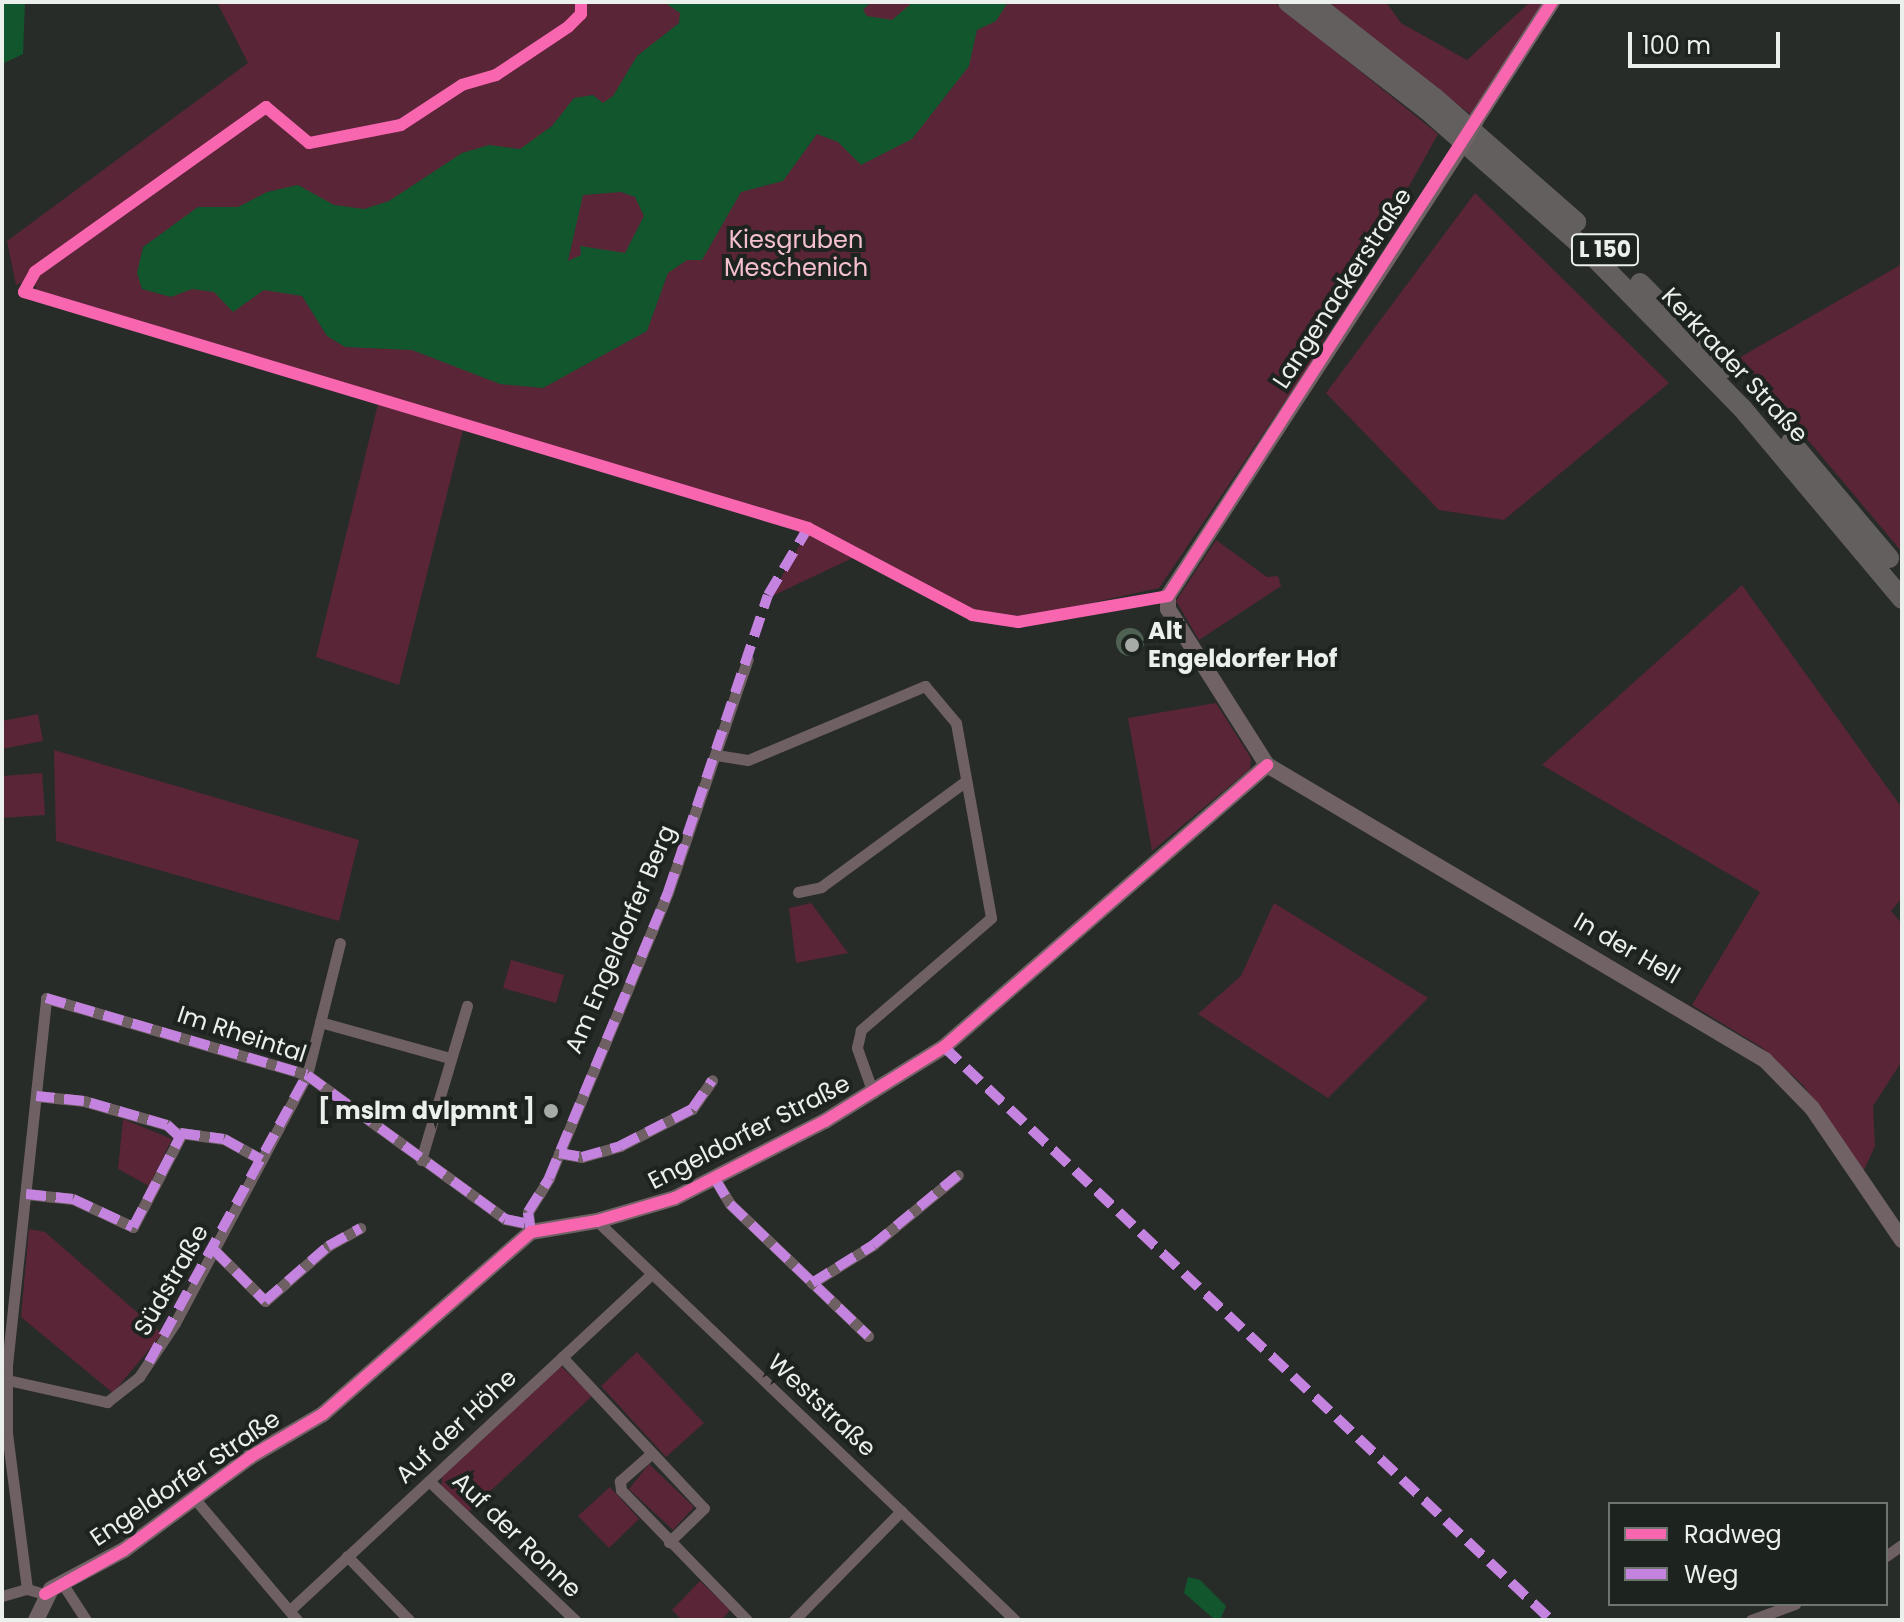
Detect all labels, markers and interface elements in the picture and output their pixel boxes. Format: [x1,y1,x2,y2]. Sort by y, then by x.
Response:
scale bar [1632,16,1784,66]
text: 100 m [1642,29,1711,62]
street label: Langenackerstraße [1266,182,1418,394]
park label: Kiesgruben Meschenich [724,226,868,282]
road number: L 150 [1569,232,1641,268]
street label: Kerkrader Straße [1656,282,1814,448]
place label: Alt Engeldorfer Hof [1148,617,1337,673]
marker: Alt Engeldorfer Hof [1123,636,1141,654]
street label: Am Engeldorfer Berg [559,820,681,1058]
street label: In der Hell [1569,906,1685,990]
street label: Im Rheintal [174,1000,310,1068]
street label: Engeldorfer Straße [643,1069,855,1195]
place label: [ mslm dvlpmnt ] [318,1097,535,1125]
marker: [ mslm dvlpmnt ] [542,1102,560,1120]
street label: Südstraße [128,1219,214,1341]
street label: Weststraße [762,1348,882,1462]
street label: Auf der Höhe [390,1363,522,1489]
street label: Engeldorfer Straße [85,1404,285,1552]
street label: Auf der Ronne [447,1466,587,1604]
legend [1608,1502,1888,1606]
text: Radweg [1684,1518,1782,1551]
text: Weg [1684,1558,1739,1591]

